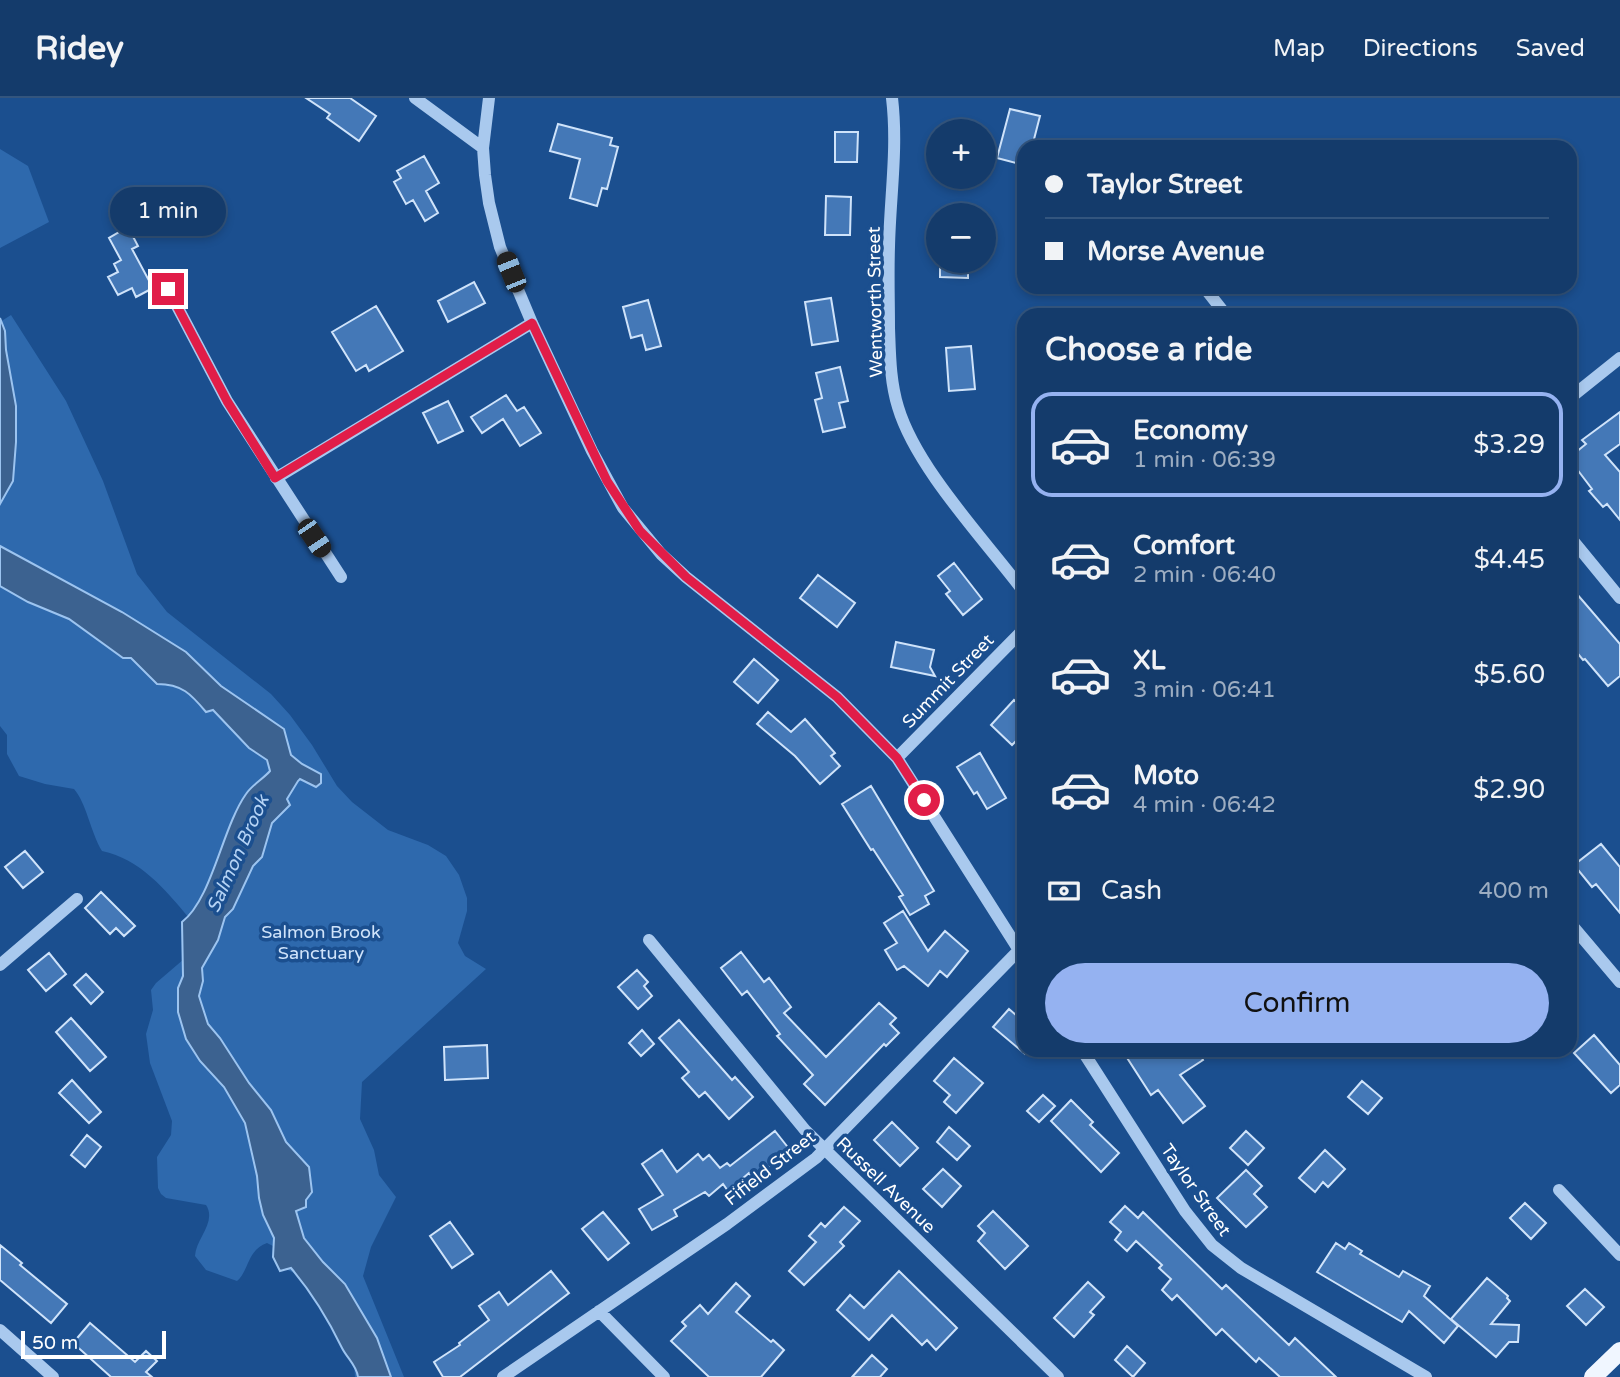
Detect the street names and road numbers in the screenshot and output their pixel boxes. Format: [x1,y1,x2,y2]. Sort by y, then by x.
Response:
street label: Wentworth Street [863,226,887,378]
street label: Summit Street [898,629,999,733]
street label: Fifield Street [720,1126,820,1210]
street label: Russell Avenue [832,1132,940,1238]
street label: Taylor Street [1156,1140,1236,1240]

